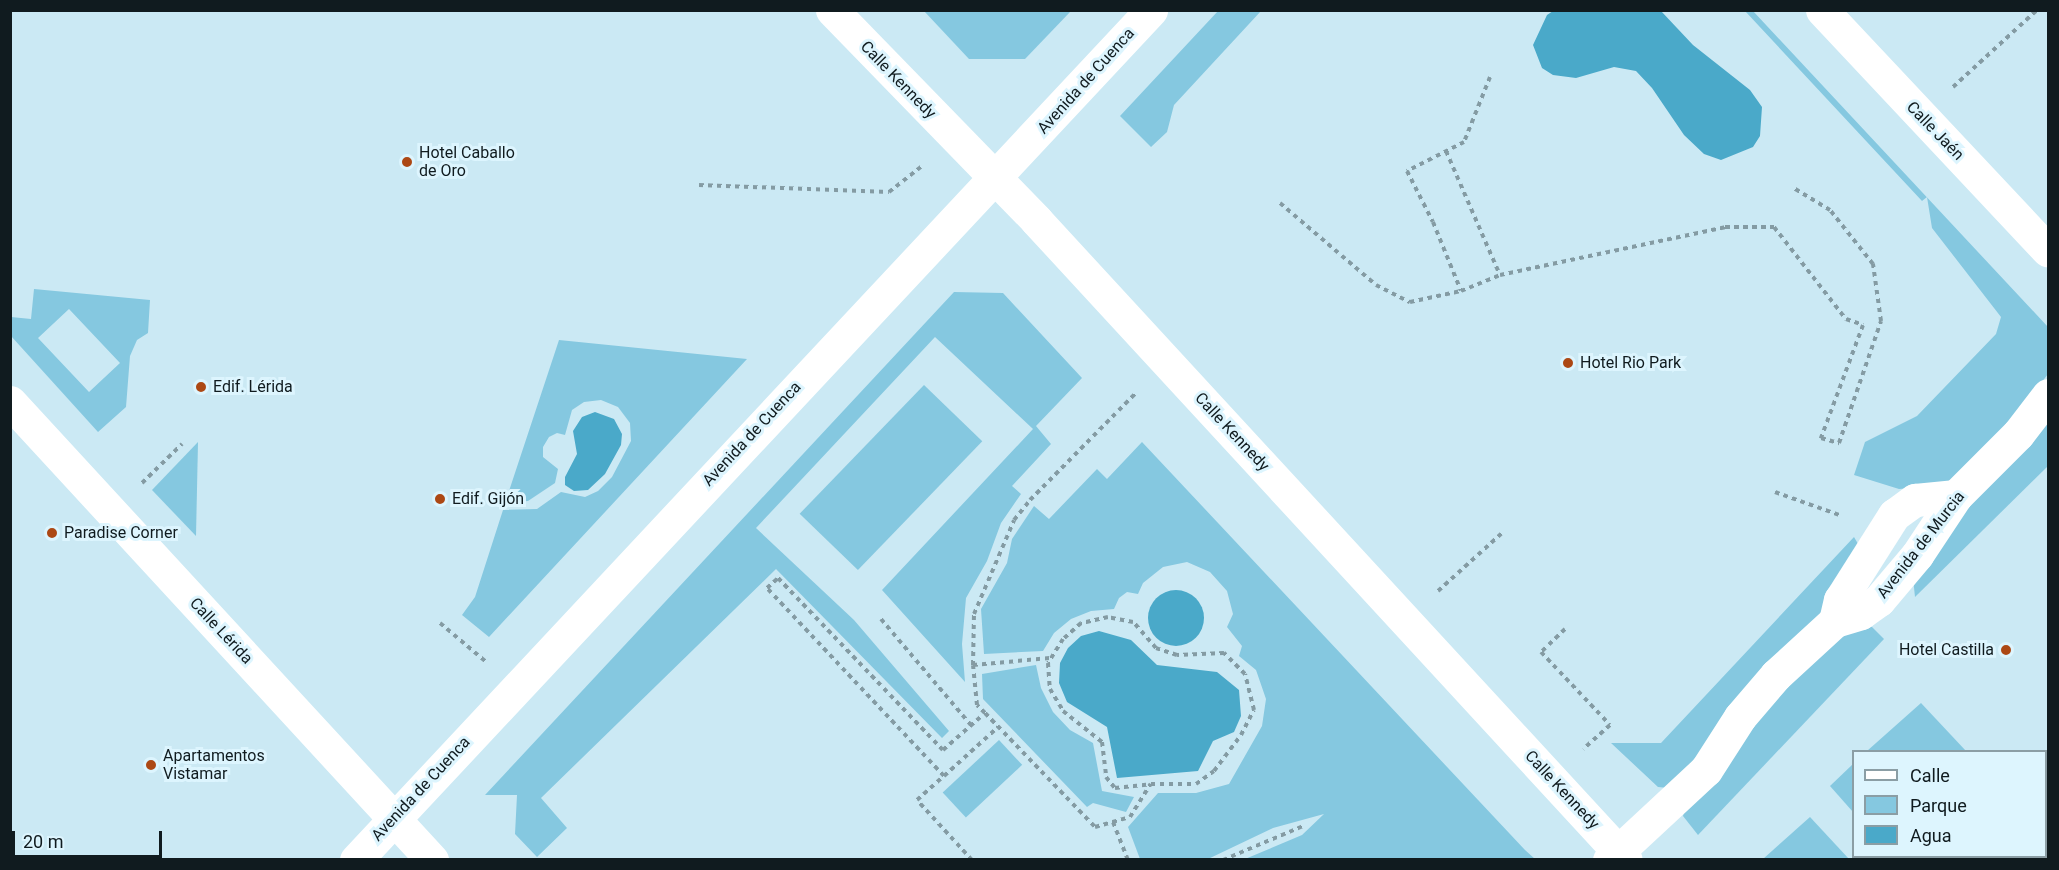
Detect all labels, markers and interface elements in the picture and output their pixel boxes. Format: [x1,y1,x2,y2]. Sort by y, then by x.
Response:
street label: Avenida de Cuenca [1033,24,1139,138]
street label: Calle Kennedy [856,37,940,123]
street label: Calle Jaén [1902,98,1968,164]
place label: Hotel Caballo de Oro [419,143,515,181]
marker: Hotel Caballo de Oro [400,155,414,169]
place label: Hotel Rio Park [1580,353,1681,373]
marker: Hotel Rio Park [1561,356,1575,370]
place label: Edif. Lérida [213,377,293,397]
street label: Avenida de Cuenca [699,378,805,490]
marker: Edif. Lérida [194,380,208,394]
street label: Calle Kennedy [1191,389,1273,475]
street label: Avenida de Murcia [1873,487,1969,603]
place label: Edif. Gijón [452,489,524,509]
marker: Edif. Gijón [433,492,447,506]
place label: Paradise Corner [64,523,178,543]
marker: Paradise Corner [45,526,59,540]
street label: Calle Lérida [186,594,256,668]
place label: Hotel Castilla [1899,640,1994,660]
marker: Hotel Castilla [1999,643,2013,657]
street label: Avenida de Cuenca [368,733,474,845]
place label: Apartamentos Vistamar [163,746,265,784]
street label: Calle Kennedy [1521,747,1603,833]
legend [1852,750,2047,858]
marker: Apartamentos Vistamar [144,758,158,772]
text: Calle [1910,765,1950,786]
text: Parque [1910,795,1967,816]
scale bar [15,819,165,857]
text: Agua [1910,825,1952,846]
text: 20 m [23,831,63,852]

